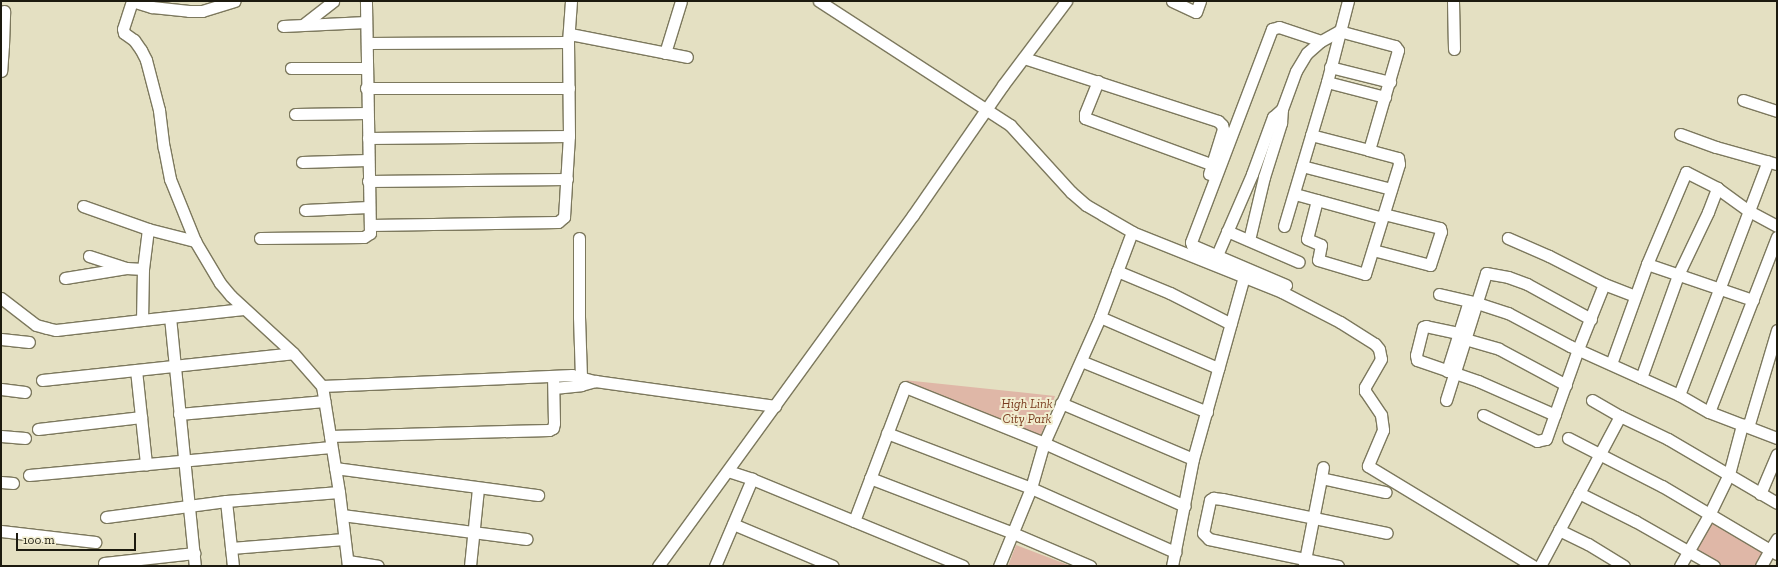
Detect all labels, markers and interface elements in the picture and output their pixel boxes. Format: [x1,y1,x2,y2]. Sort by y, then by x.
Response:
park label: High Link City Park [1001,397,1053,428]
scale bar [18,525,138,551]
text: 100 m [23,533,55,547]

